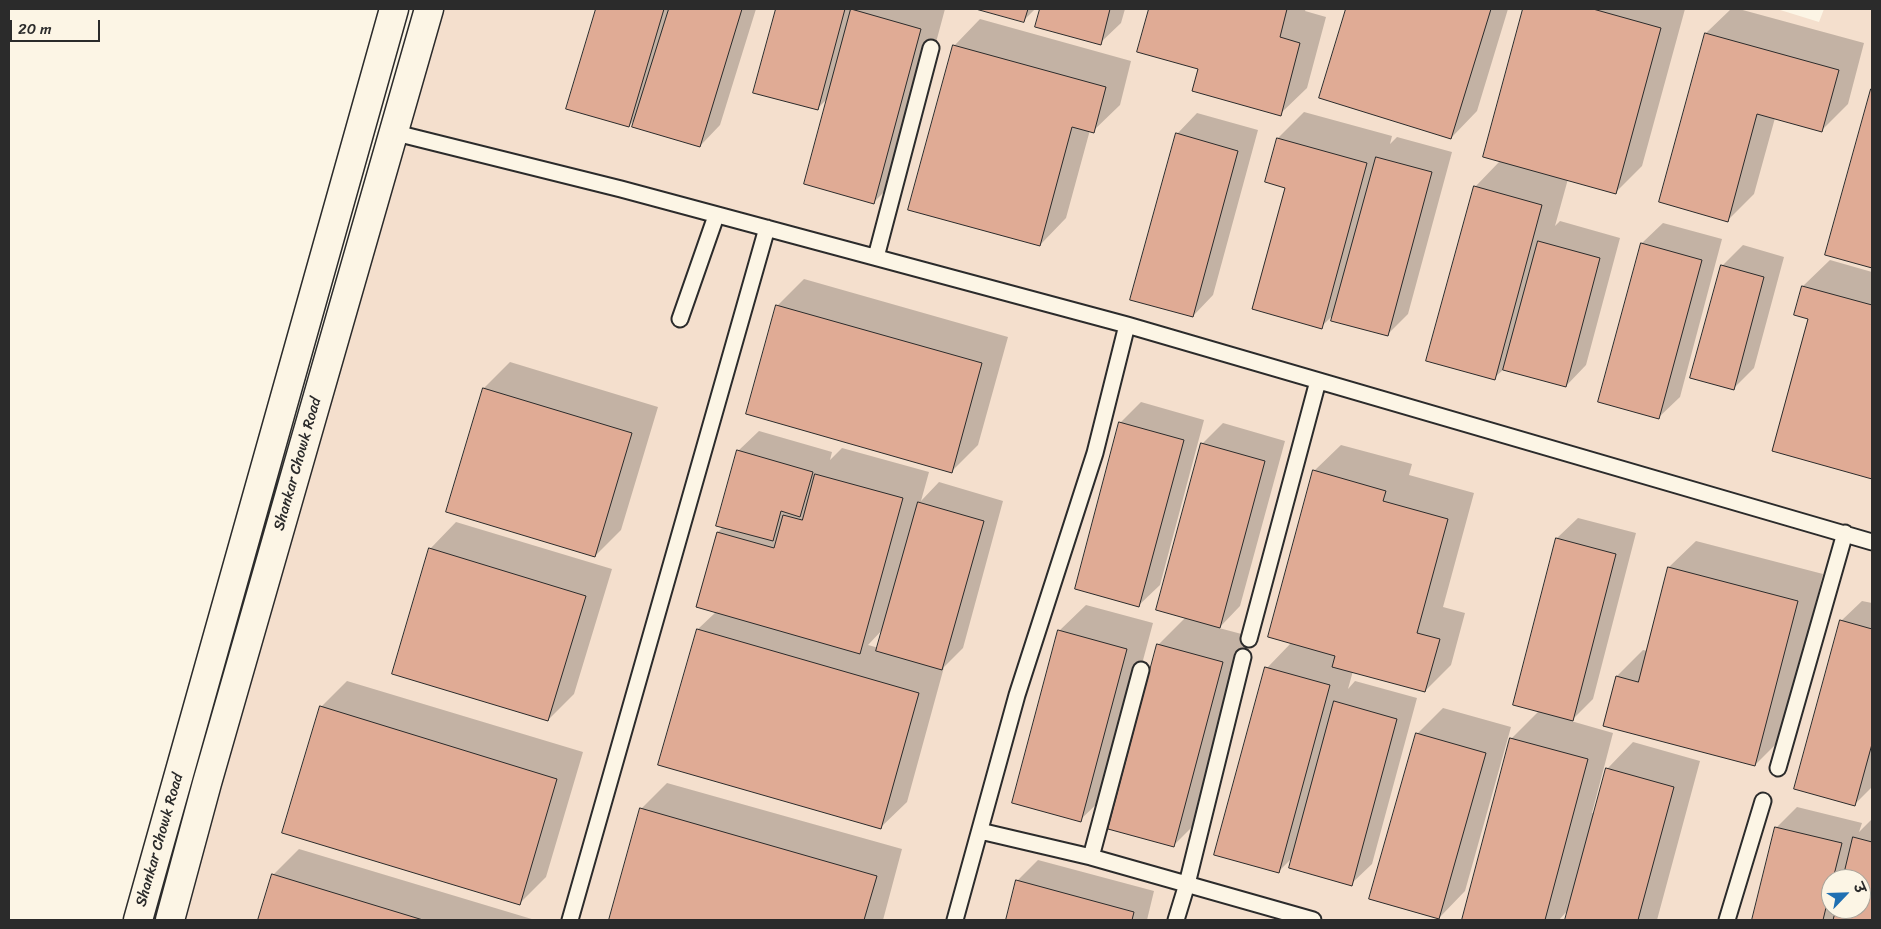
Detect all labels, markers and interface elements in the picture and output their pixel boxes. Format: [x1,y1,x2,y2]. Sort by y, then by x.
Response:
scale bar [12,10,102,42]
text: 20 m [18,16,52,42]
street label: Shankar Chowk Road [270,395,326,533]
street label: Shankar Chowk Road [132,771,188,909]
north arrow [1821,869,1871,919]
text: उ [1846,879,1873,897]

